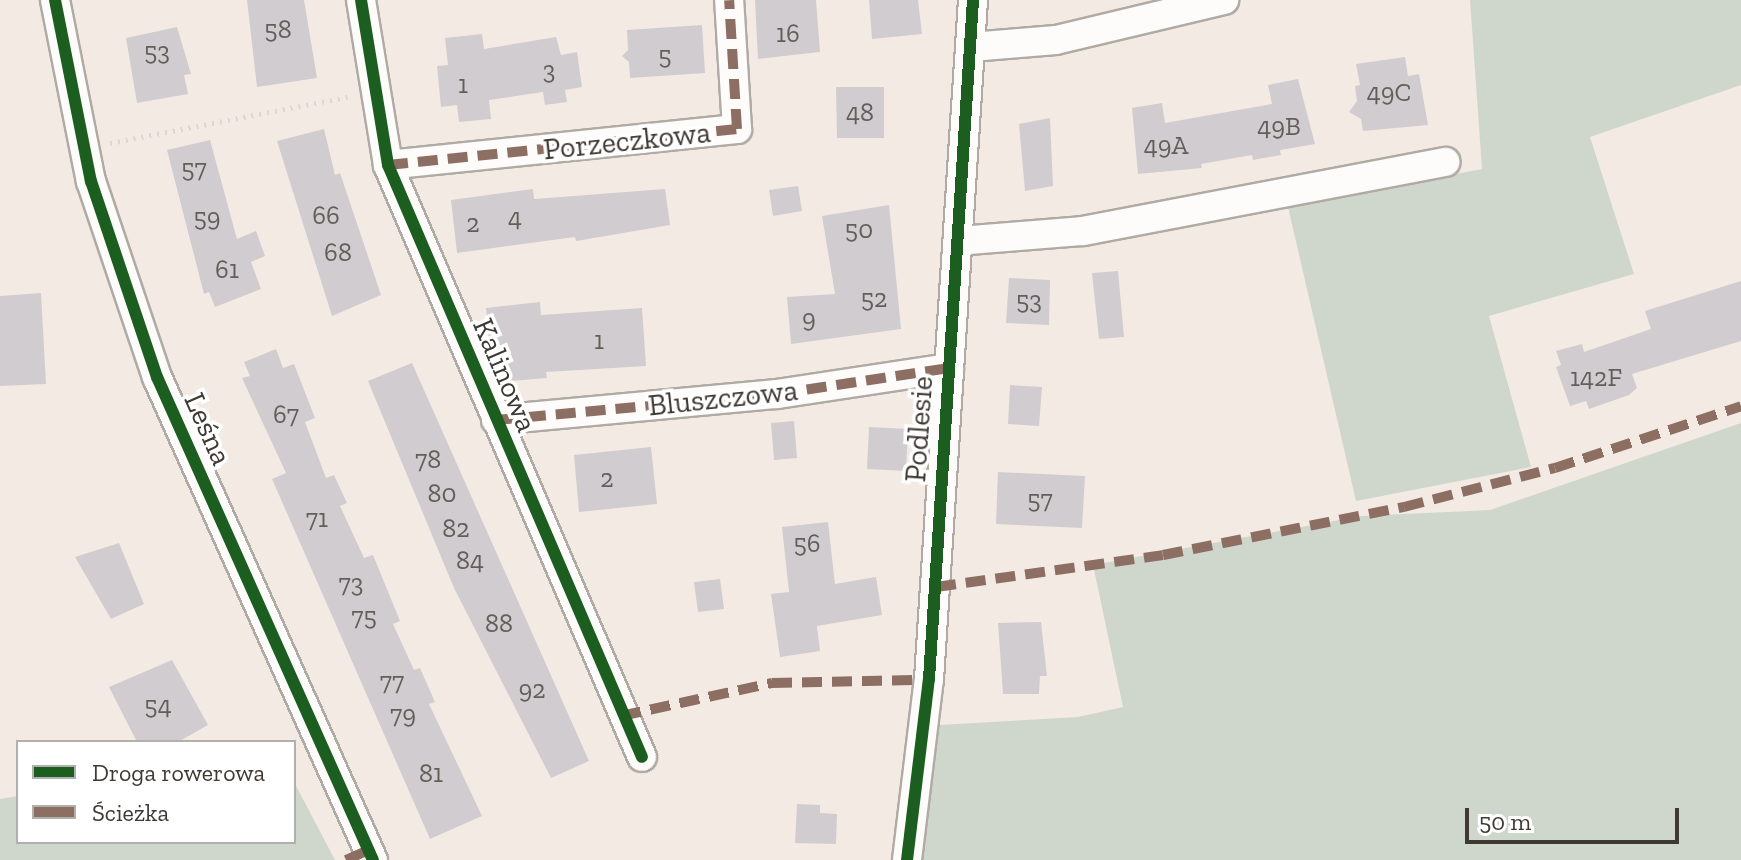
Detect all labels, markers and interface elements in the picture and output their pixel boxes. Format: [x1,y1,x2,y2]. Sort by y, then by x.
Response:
house number: 58 [264,14,292,46]
house number: 16 [776,18,800,50]
house number: 53 [144,36,170,68]
house number: 5 [658,40,672,72]
house number: 3 [543,55,555,87]
house number: 1 [458,69,468,101]
house number: 49C [1367,77,1411,109]
house number: 48 [846,97,874,129]
house number: 49B [1257,111,1301,143]
street label: Porzeczkowa [542,114,712,168]
house number: 49A [1144,130,1188,162]
house number: 57 [181,153,207,185]
house number: 66 [312,200,340,232]
house number: 59 [193,202,221,234]
house number: 4 [508,202,522,234]
house number: 2 [466,208,480,240]
house number: 50 [845,214,873,246]
house number: 68 [324,237,352,269]
house number: 61 [215,254,239,286]
house number: 52 [861,283,887,315]
house number: 53 [1016,285,1042,317]
house number: 9 [802,303,816,335]
street label: Kalinowa [465,313,545,437]
house number: 1 [594,325,604,357]
house number: 142F [1570,362,1622,394]
street label: Bluszczowa [646,372,800,424]
street label: Podlesie [897,375,941,483]
street label: Leśna [176,387,240,471]
house number: 67 [273,399,299,431]
house number: 78 [415,444,441,476]
house number: 2 [600,463,614,495]
house number: 80 [428,478,456,510]
house number: 57 [1027,484,1053,516]
house number: 71 [306,503,328,535]
house number: 82 [442,513,470,545]
house number: 56 [793,528,821,560]
house number: 84 [456,545,484,577]
house number: 73 [339,568,363,600]
house number: 75 [351,601,377,633]
house number: 88 [485,608,513,640]
house number: 77 [380,666,404,698]
house number: 92 [518,674,546,706]
house number: 54 [144,690,172,722]
house number: 79 [390,699,416,731]
legend [16,740,296,844]
text: Droga rowerowa [92,758,265,787]
house number: 81 [419,758,443,790]
scale bar [1469,792,1683,842]
text: Ścieżka [92,798,169,827]
text: 50 m [1479,807,1531,836]

